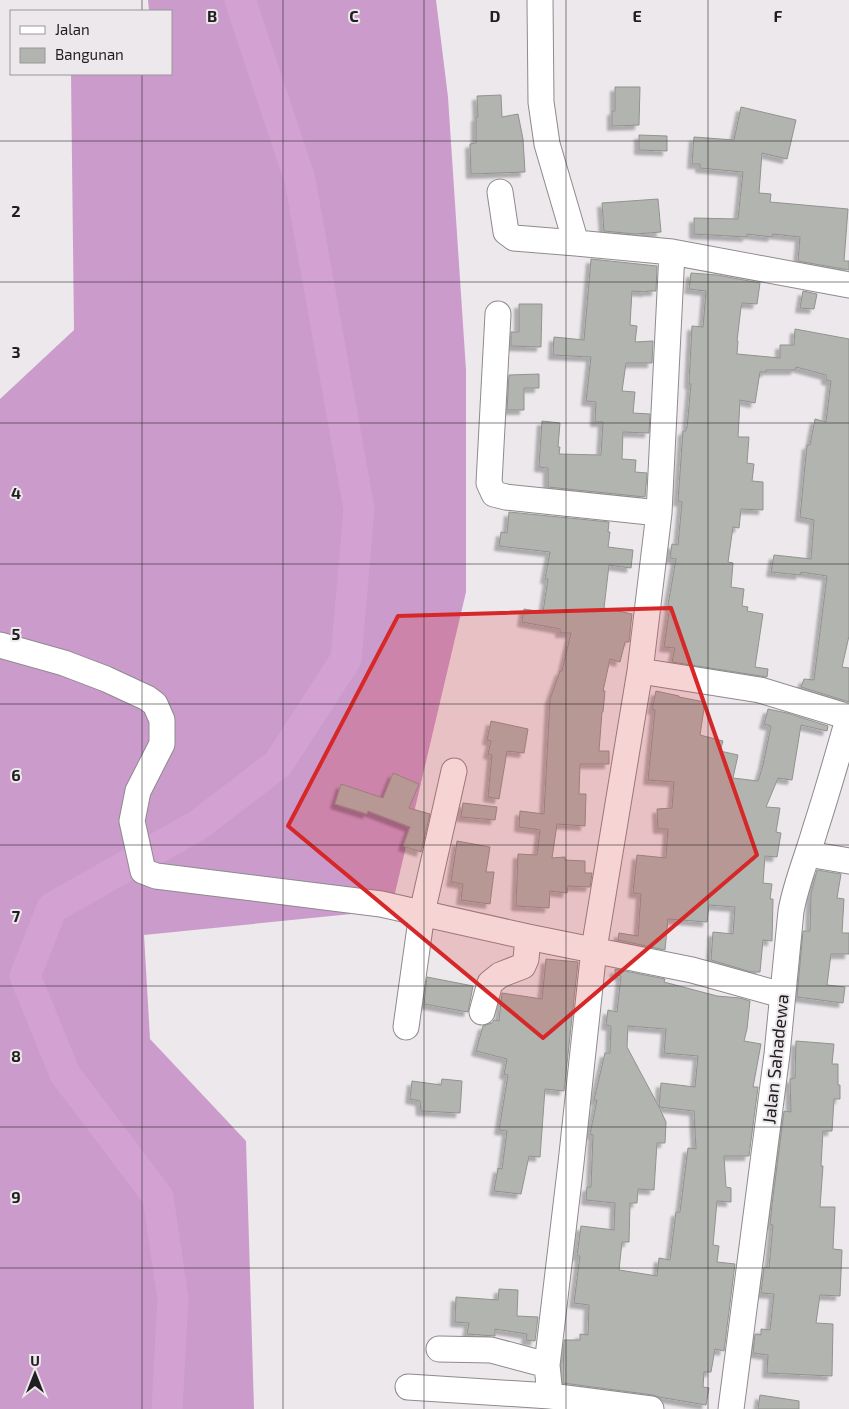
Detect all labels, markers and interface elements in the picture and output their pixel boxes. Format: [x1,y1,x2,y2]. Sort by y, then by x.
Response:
text: B [207,6,217,25]
text: C [349,6,359,25]
text: D [490,6,501,25]
text: E [632,6,642,25]
text: F [774,6,783,25]
legend [10,10,172,75]
text: Jalan [55,20,90,38]
text: Bangunan [55,45,124,63]
text: 2 [11,201,21,220]
text: 3 [11,342,21,361]
text: 4 [11,483,21,502]
text: 5 [12,624,21,643]
text: 6 [11,765,21,784]
text: 7 [12,906,21,925]
street label: Jalan Sahadewa [757,993,793,1125]
text: 8 [11,1046,21,1065]
text: 9 [11,1187,21,1206]
north arrow [10,1349,60,1399]
text: U [30,1352,40,1369]

